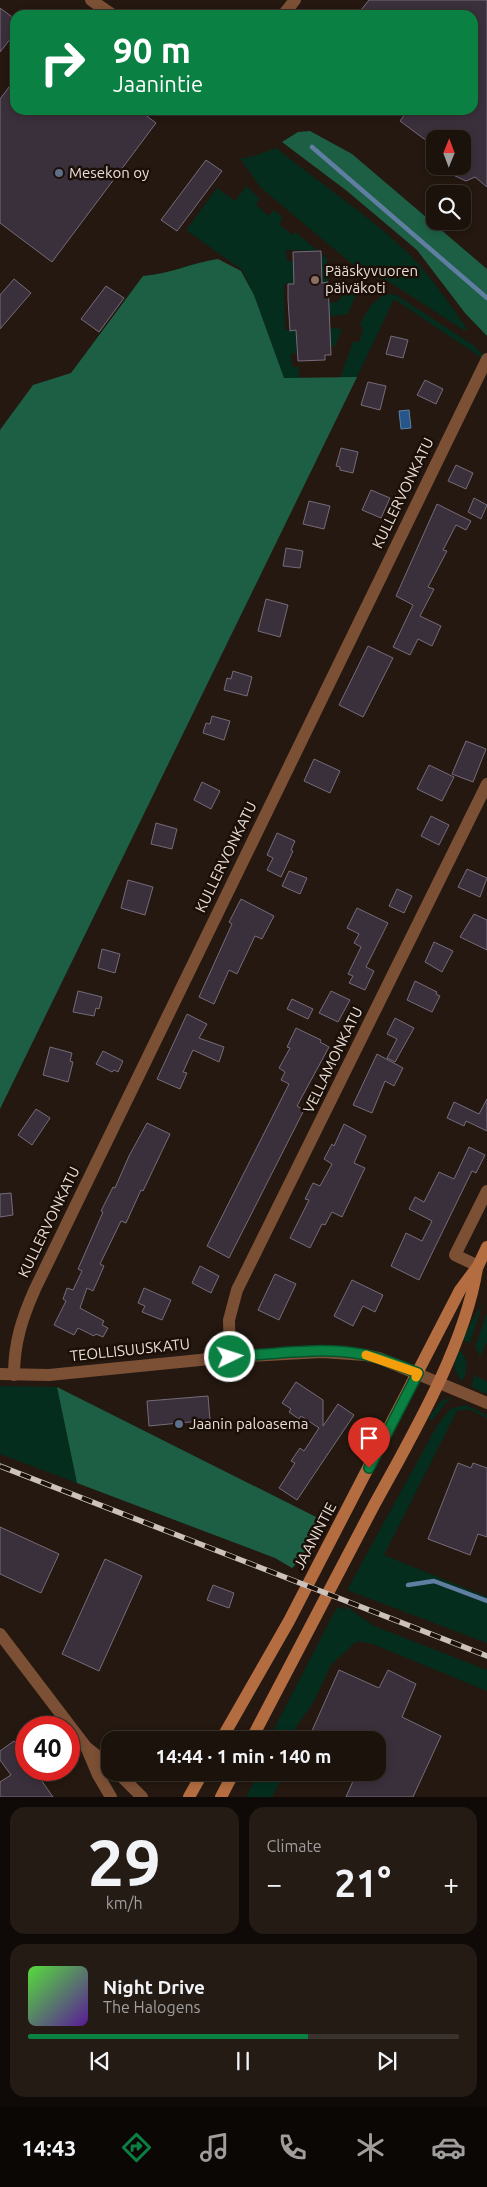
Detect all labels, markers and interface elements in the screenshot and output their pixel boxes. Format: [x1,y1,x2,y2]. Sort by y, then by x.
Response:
icon: right [30,30,95,95]
text: 90 m [113,30,191,70]
text: Jaanintie [113,71,203,96]
north arrow [426,130,471,175]
map controls [426,130,471,230]
place label: Mesekon oy [69,164,149,181]
marker: Mesekon oy [53,167,65,179]
button: search [426,185,471,230]
place label: Pääskyvuoren päiväkoti [325,262,418,296]
marker: Pääskyvuoren päiväkoti [309,274,321,286]
street label: KULLERVONKATU [368,435,437,551]
street label: KULLERVONKATU [191,799,260,915]
street label: VELLAMONKATU [300,1004,366,1116]
street label: KULLERVONKATU [14,1164,83,1280]
position arrow [203,1330,255,1382]
street label: TEOLLISUUSKATU [69,1335,191,1364]
place label: Jaanin paloasema [189,1415,308,1432]
pin [348,1417,390,1468]
marker: Jaanin paloasema [173,1418,185,1430]
icon: arrive [355,1424,383,1452]
street label: JAANINTIE [290,1499,339,1572]
speed limit sign: 40 [15,1716,80,1781]
text: 14:44 · 1 min · 140 m [156,1745,331,1767]
text: 29 [88,1825,161,1898]
text: Climate [267,1837,322,1855]
text: 21° [335,1862,391,1904]
text: − [267,1868,282,1899]
text: + [443,1868,459,1899]
text: km/h [106,1894,143,1912]
text: Night Drive [103,1976,205,1998]
text: The Halogens [103,1998,201,2016]
icon: previous [86,2047,114,2075]
icon: pause [229,2047,257,2075]
icon: next [373,2047,401,2075]
icon: directions [119,2130,154,2165]
icon: music [197,2130,232,2165]
icon: phone [275,2130,310,2165]
icon: climate [353,2130,388,2165]
icon: car [431,2130,466,2165]
text: 14:43 [21,2135,76,2160]

